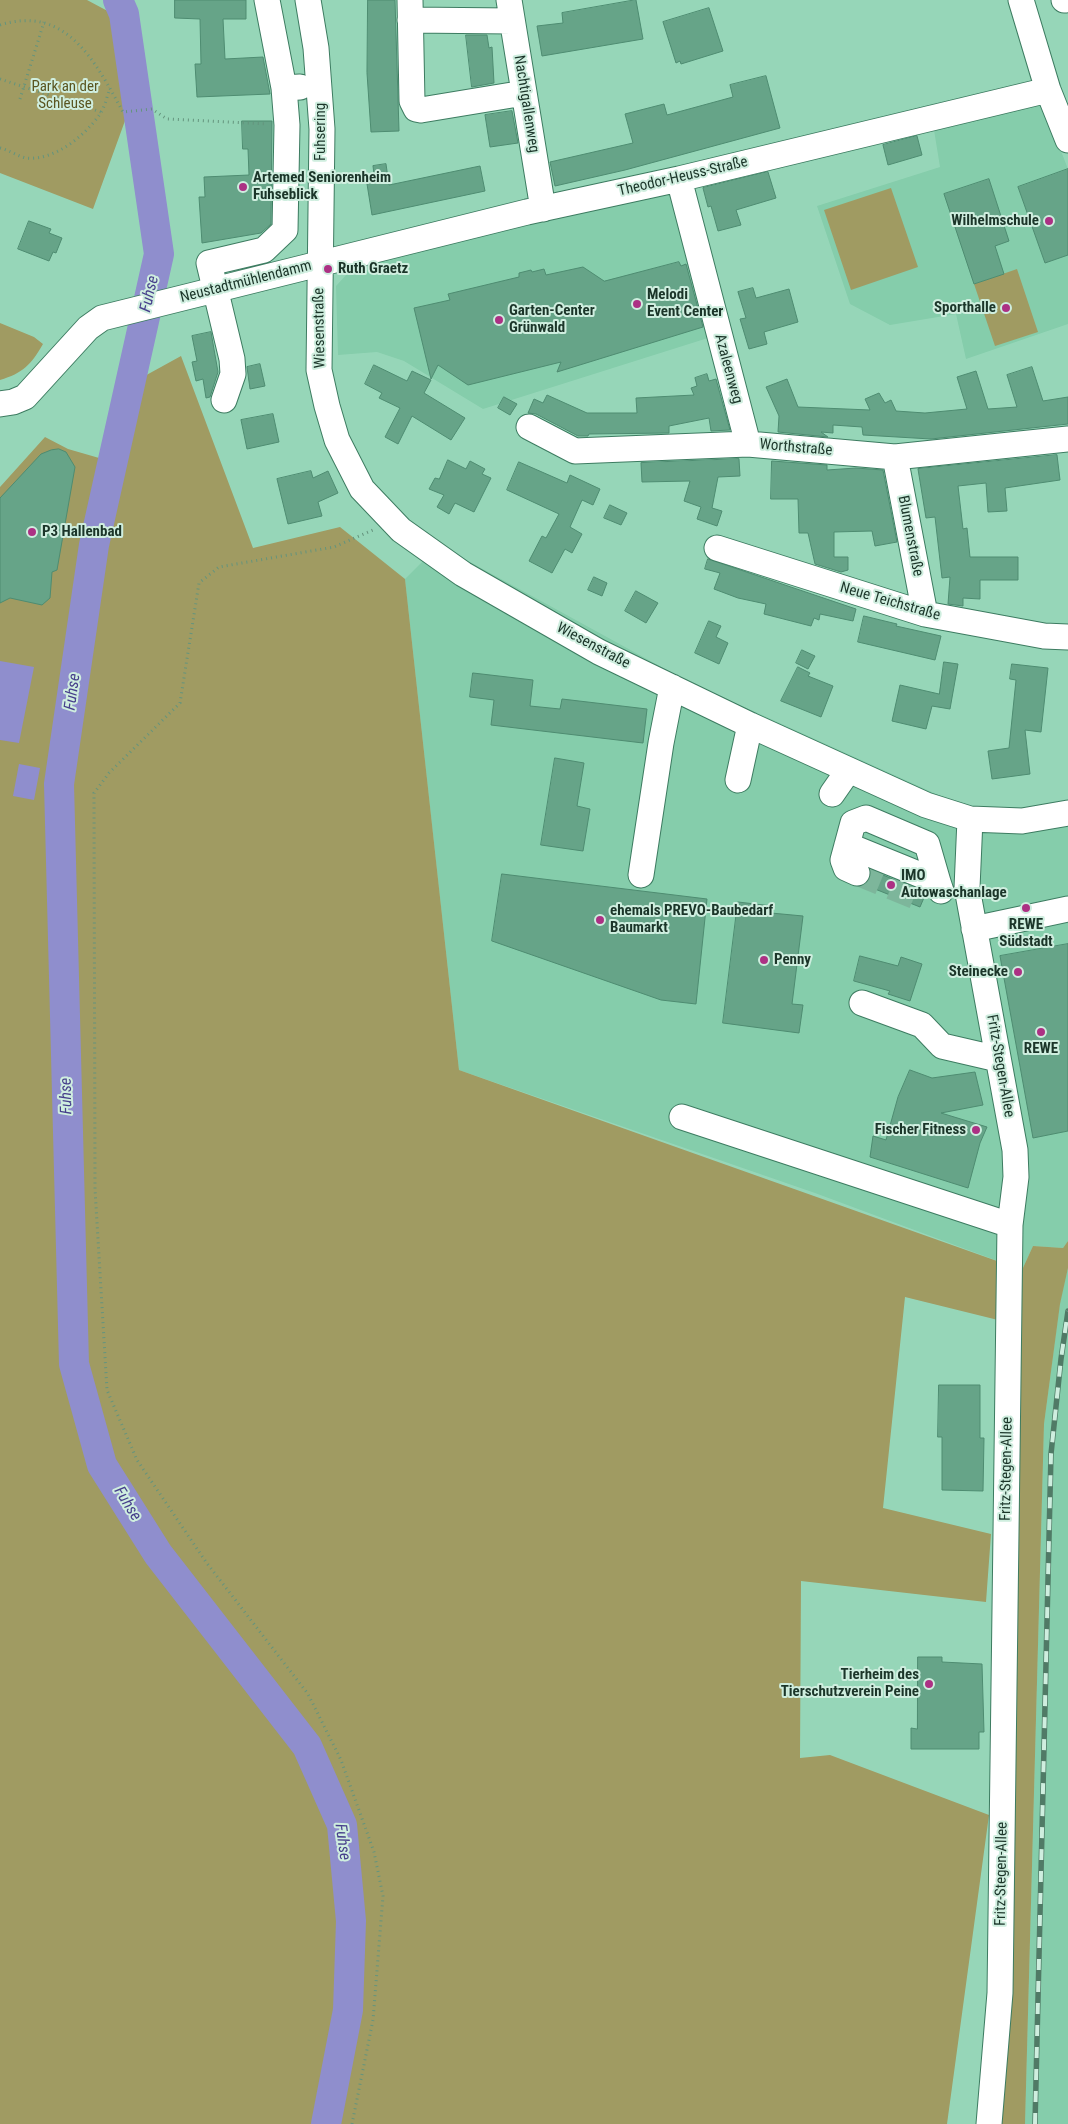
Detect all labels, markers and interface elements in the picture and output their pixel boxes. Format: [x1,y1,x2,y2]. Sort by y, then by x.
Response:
street label: Nachtigallenweg [509,54,543,154]
park label: Park an der Schleuse [31,78,99,113]
street label: Fuhsering [312,103,330,161]
street label: Theodor-Heuss-Straße [616,153,750,201]
place label: Artemed Seniorenheim Fuhseblick [253,169,391,204]
marker: Artemed Seniorenheim Fuhseblick [237,181,249,193]
place label: Wilhelmschule [951,212,1039,230]
marker: Wilhelmschule [1043,215,1055,227]
street label: Neustadtmühlendamm [178,257,314,307]
place label: Ruth Graetz [338,260,408,278]
marker: Ruth Graetz [322,263,334,275]
water label: Fuhse [137,274,163,314]
place label: Melodi Event Center [647,286,723,321]
street label: Wiesenstraße [310,288,330,368]
marker: Melodi Event Center [631,298,643,310]
place label: Sporthalle [934,299,996,317]
place label: Garten-Center Grünwald [509,302,595,337]
marker: Sporthalle [1000,302,1012,314]
marker: Garten-Center Grünwald [493,314,505,326]
street label: Azaleenweg [710,332,746,406]
street label: Worthstraße [759,436,833,460]
street label: Blumenstraße [893,494,927,578]
place label: P3 Hallenbad [42,523,122,541]
marker: P3 Hallenbad [26,526,38,538]
street label: Neue Teichstraße [838,579,942,625]
street label: Wiesenstraße [553,619,633,673]
water label: Fuhse [61,673,85,711]
place label: IMO Autowaschanlage [901,867,1007,902]
marker: IMO Autowaschanlage [885,879,897,891]
place label: ehemals PREVO-Baubedarf Baumarkt [610,902,773,937]
marker: REWE Südstadt [1020,902,1032,914]
marker: ehemals PREVO-Baubedarf Baumarkt [594,914,606,926]
place label: REWE Südstadt [999,916,1053,951]
place label: Penny [774,951,811,969]
marker: Penny [758,954,770,966]
place label: Steinecke [949,963,1008,981]
marker: Steinecke [1012,966,1024,978]
street label: Fritz-Stegen-Allee [982,1013,1018,1119]
marker: REWE [1035,1026,1047,1038]
place label: REWE [1024,1040,1058,1058]
water label: Fuhse [57,1078,77,1114]
place label: Fischer Fitness [875,1121,966,1139]
marker: Fischer Fitness [970,1124,982,1136]
street label: Fritz-Stegen-Allee [997,1417,1017,1521]
water label: Fuhse [109,1483,145,1525]
place label: Tierheim des Tierschutzverein Peine [781,1666,919,1701]
marker: Tierheim des Tierschutzverein Peine [923,1678,935,1690]
street label: Fritz-Stegen-Allee [992,1822,1012,1926]
water label: Fuhse [330,1823,354,1861]

